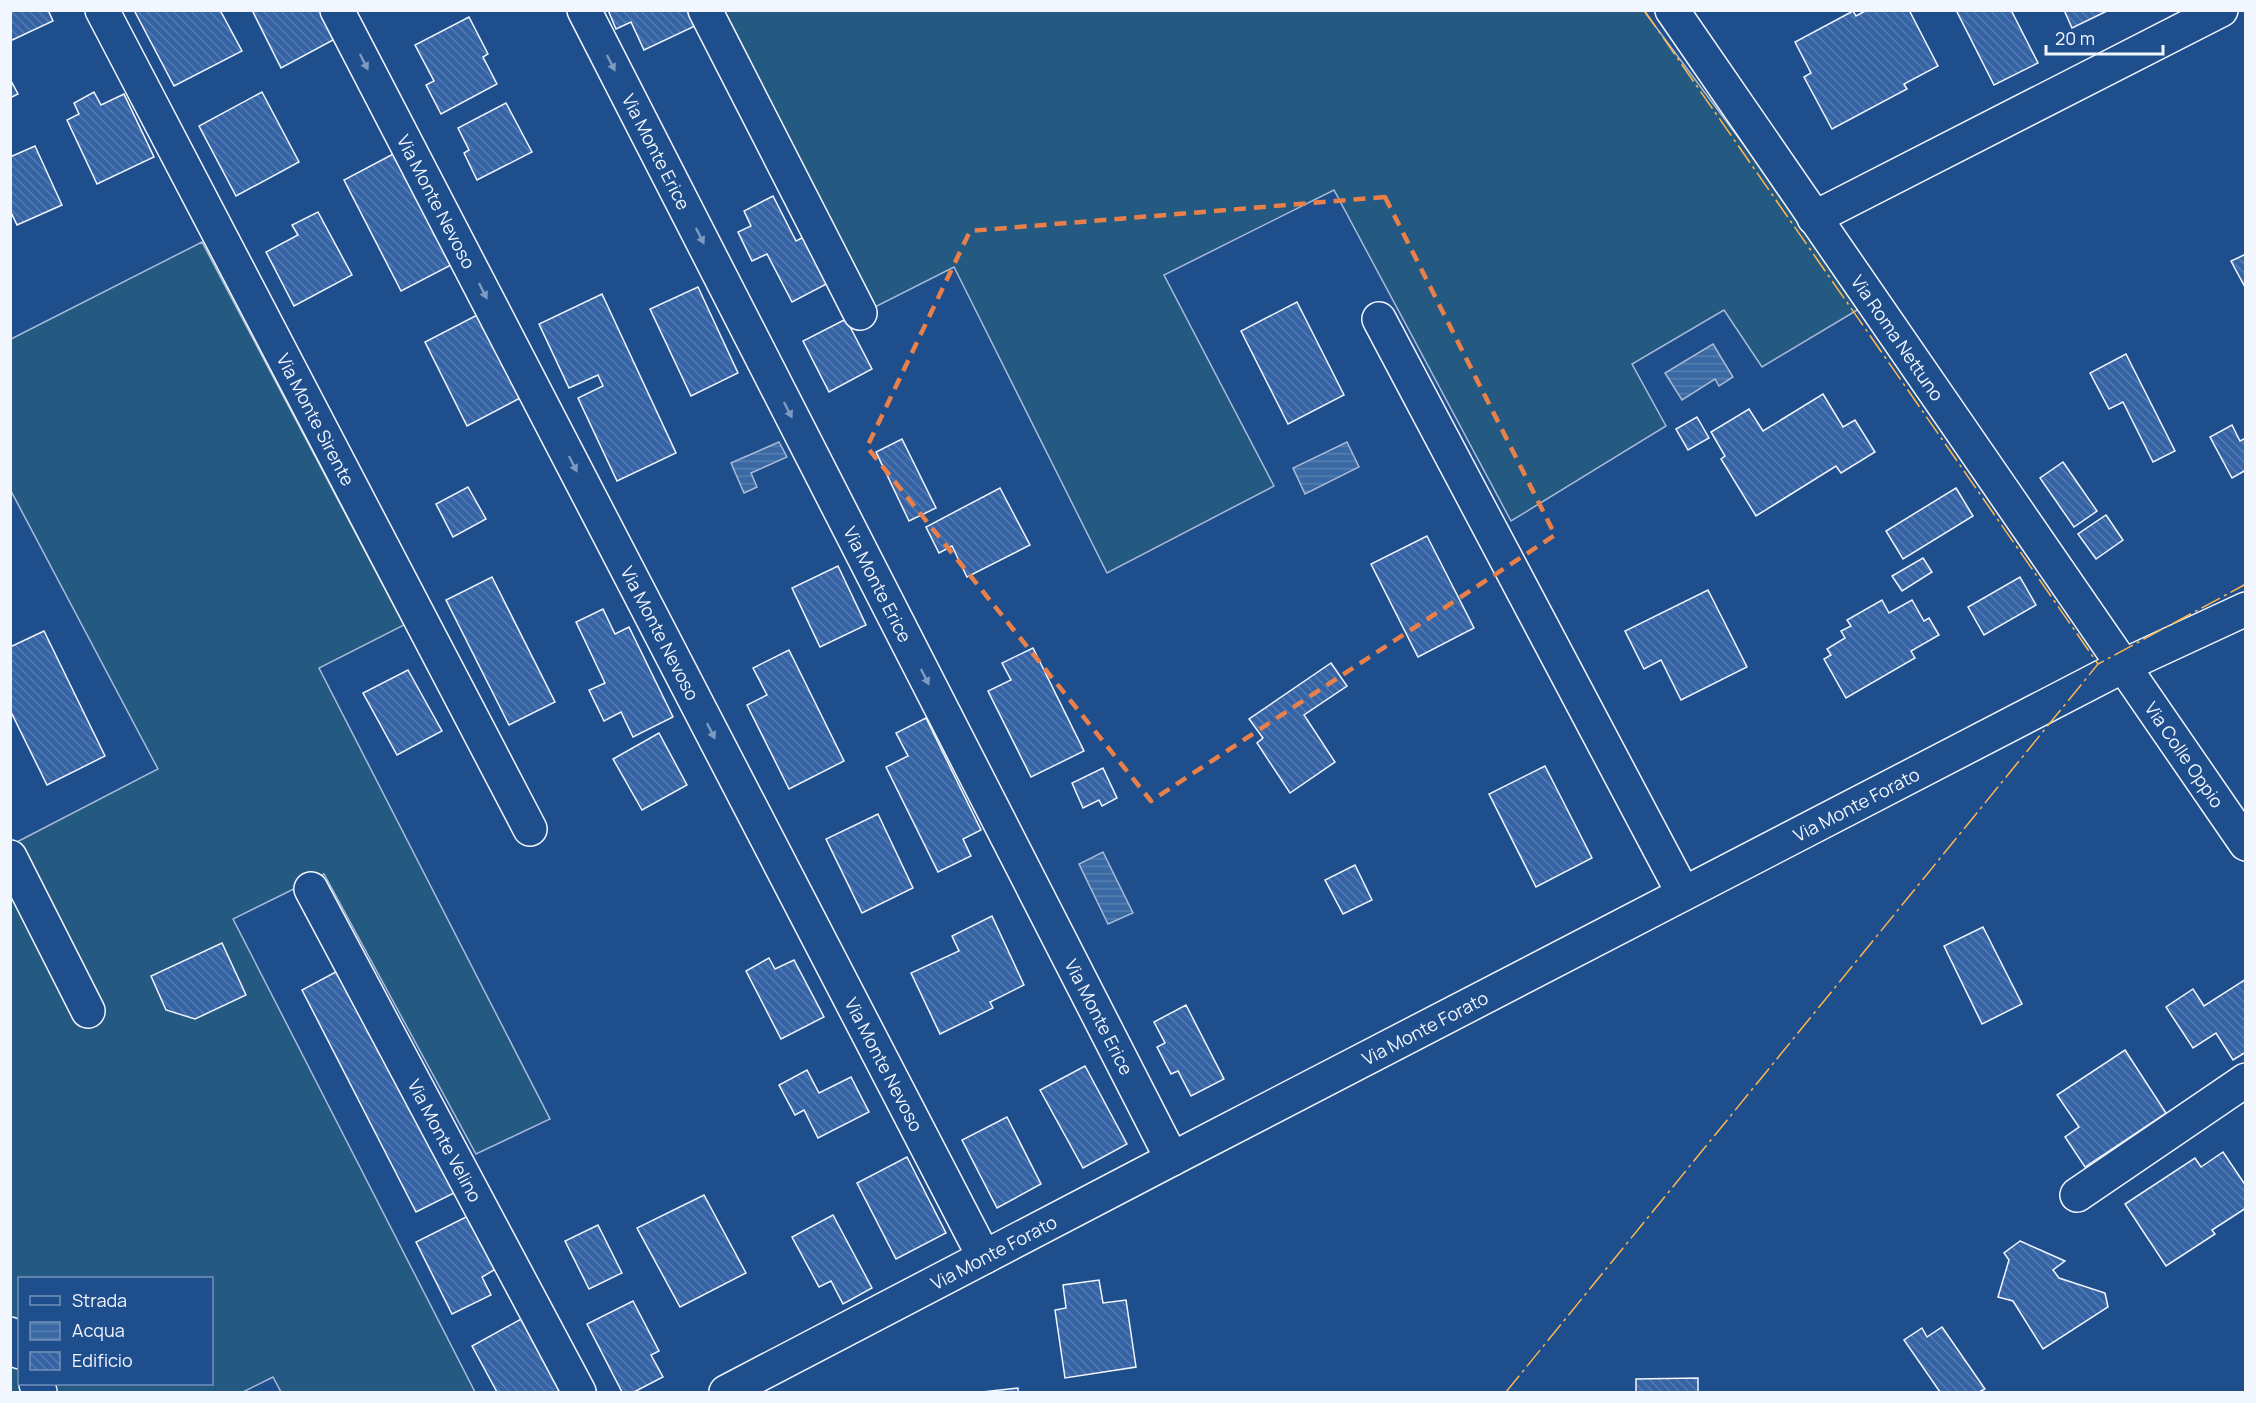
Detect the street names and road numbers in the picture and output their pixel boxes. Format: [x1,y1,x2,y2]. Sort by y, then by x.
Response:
street label: Via Monte Erice [617,90,696,214]
street label: Via Monte Nevoso [392,131,481,273]
street label: Via Roma Nettuno [1846,270,1949,405]
street label: Via Monte Sirente [272,349,360,490]
street label: Via Monte Erice [838,522,917,646]
street label: Via Monte Nevoso [616,562,705,704]
street label: Via Colle Oppio [2140,697,2229,812]
street label: Via Monte Forato [1789,762,1924,847]
street label: Via Monte Erice [1060,955,1139,1079]
street label: Via Monte Forato [1358,985,1492,1071]
street label: Via Monte Nevoso [839,993,929,1136]
street label: Via Monte Velino [402,1075,488,1206]
street label: Via Monte Forato [927,1209,1061,1295]

